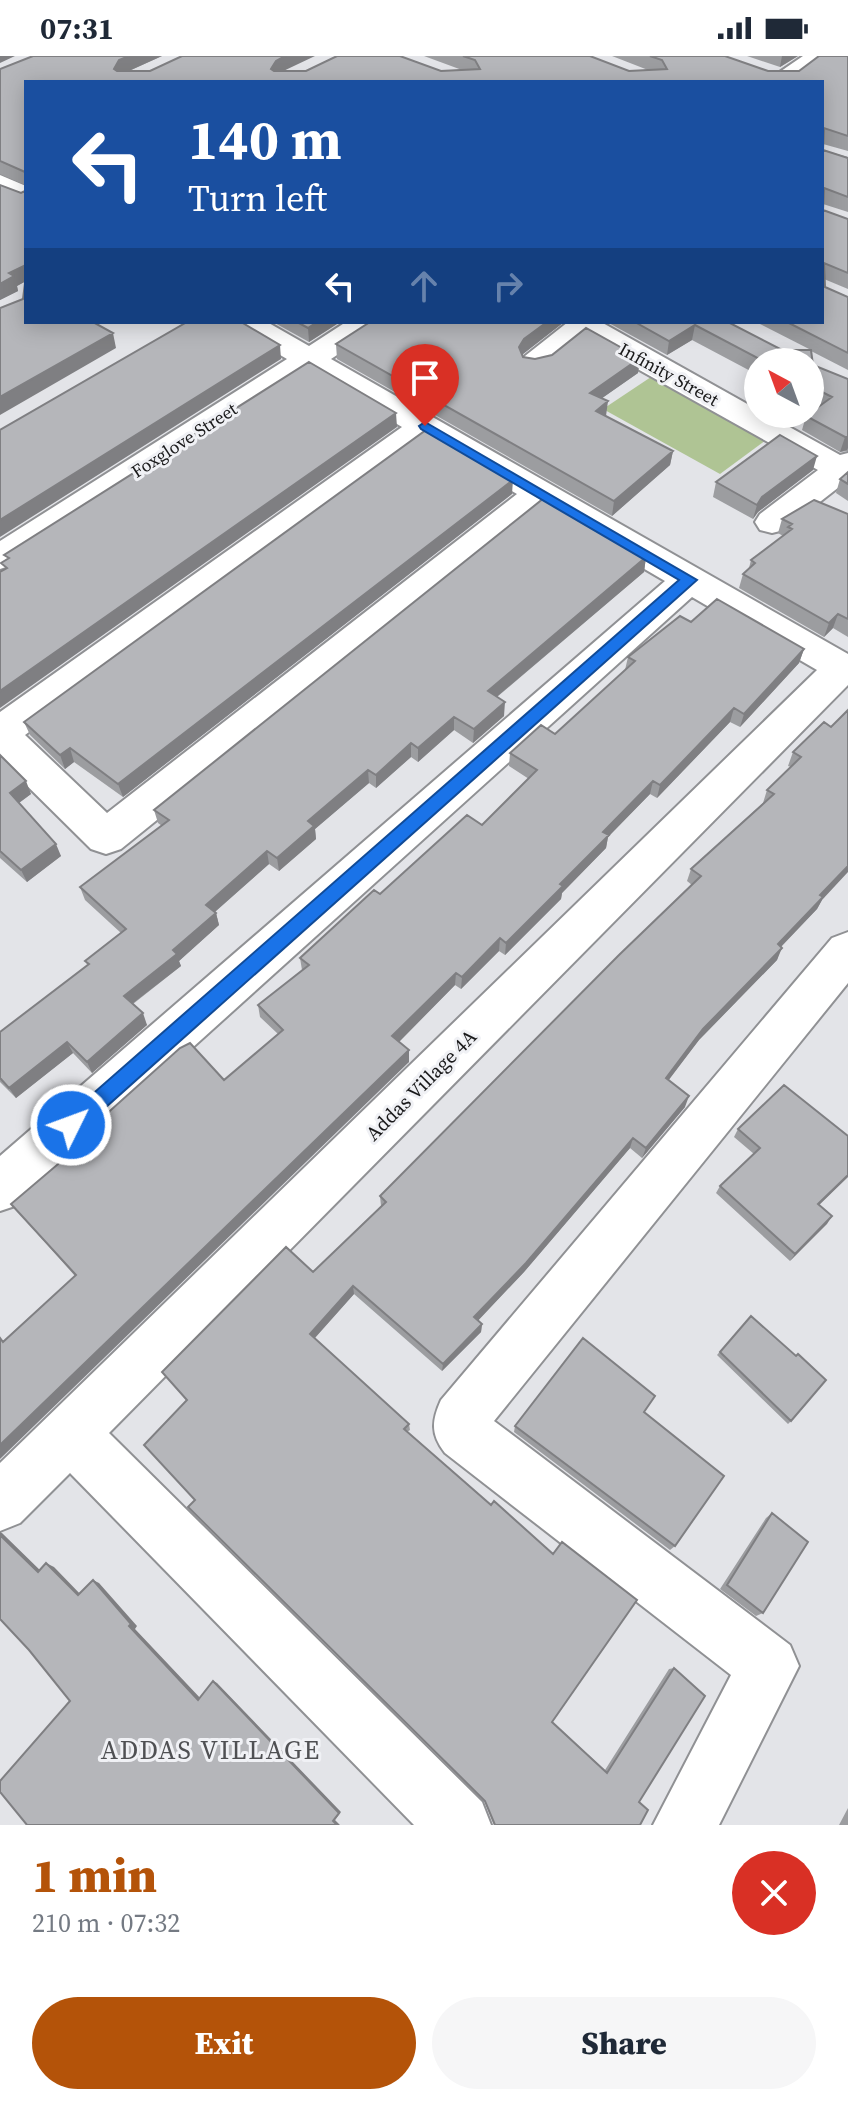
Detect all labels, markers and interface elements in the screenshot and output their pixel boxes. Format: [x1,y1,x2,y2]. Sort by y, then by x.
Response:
text: 07:31 [40,8,114,49]
text: 140 m [188,101,342,178]
icon: left [56,112,160,216]
text: Turn left [188,174,327,223]
icon: left [318,264,362,308]
icon: ahead [402,264,446,308]
icon: right [486,264,530,308]
street label: Infinity Street [615,336,724,412]
pin [391,344,459,426]
north arrow [744,348,824,428]
map controls [744,348,824,428]
icon: arrive [403,356,447,400]
street label: Foxglove Street [126,396,242,484]
street label: Addas Village 4A [359,1023,483,1147]
position arrow [29,1083,113,1167]
district label: ADDAS VILLAGE [101,1732,321,1768]
text: 1 min [32,1842,157,1908]
button: close [732,1851,816,1935]
text: 210 m · 07:32 [32,1905,180,1941]
button: Exit [32,1997,416,2089]
button: Share [432,1997,816,2089]

